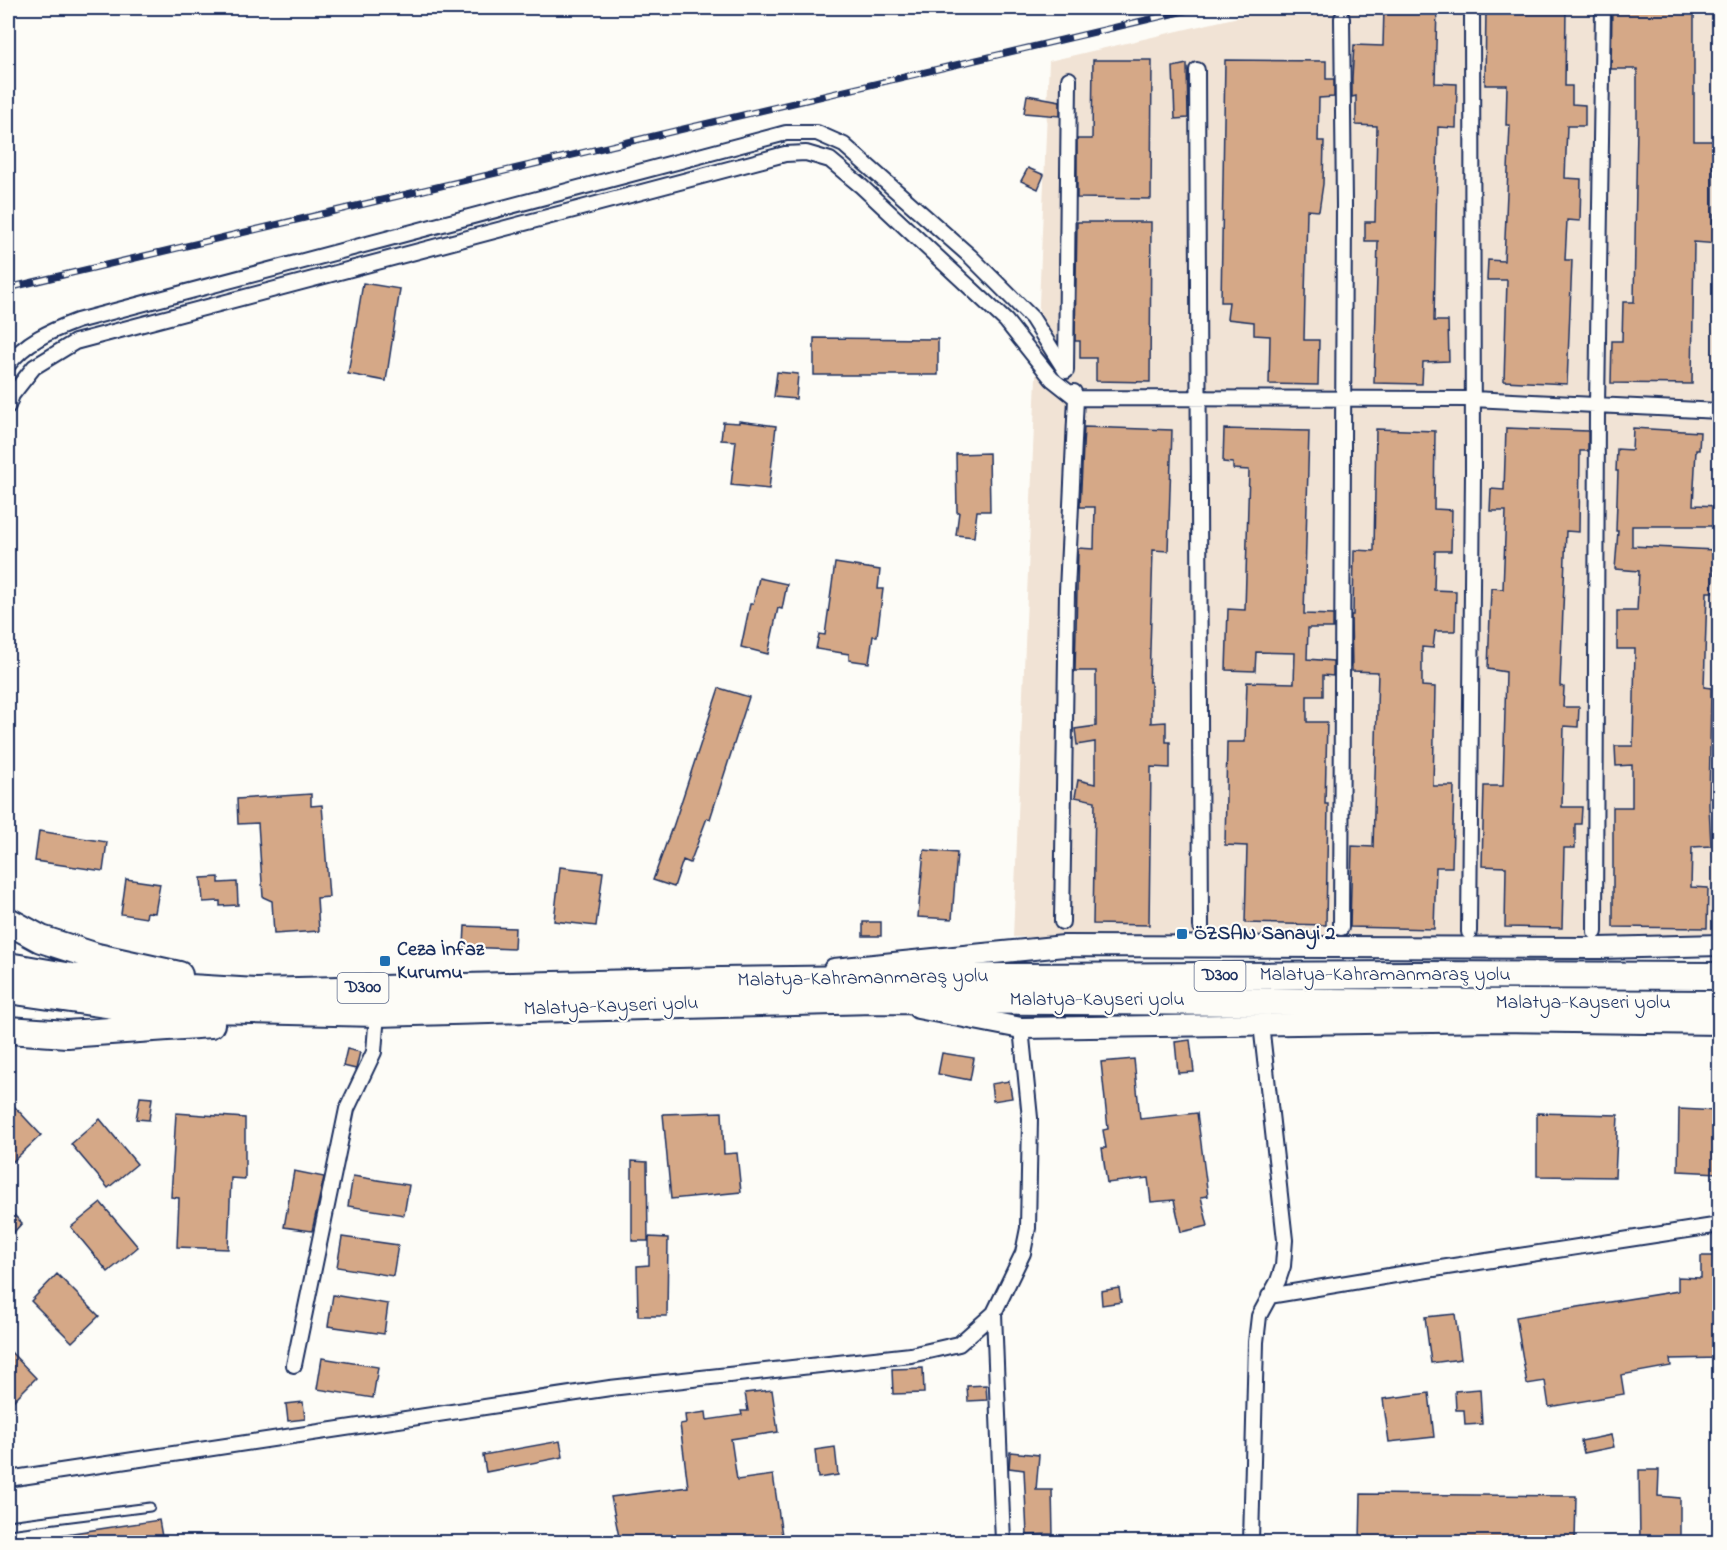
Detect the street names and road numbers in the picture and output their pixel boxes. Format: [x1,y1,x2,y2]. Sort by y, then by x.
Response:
road number: D300 [1194,961,1246,991]
street label: Malatya-Kahramanmaraş yolu [1259,961,1511,990]
street label: Malatya-Kahramanmaraş yolu [737,962,989,996]
road number: D300 [338,973,388,1003]
street label: Malatya-Kayseri yolu [1009,986,1185,1015]
street label: Malatya-Kayseri yolu [523,989,699,1025]
street label: Malatya-Kayseri yolu [1495,989,1671,1018]

